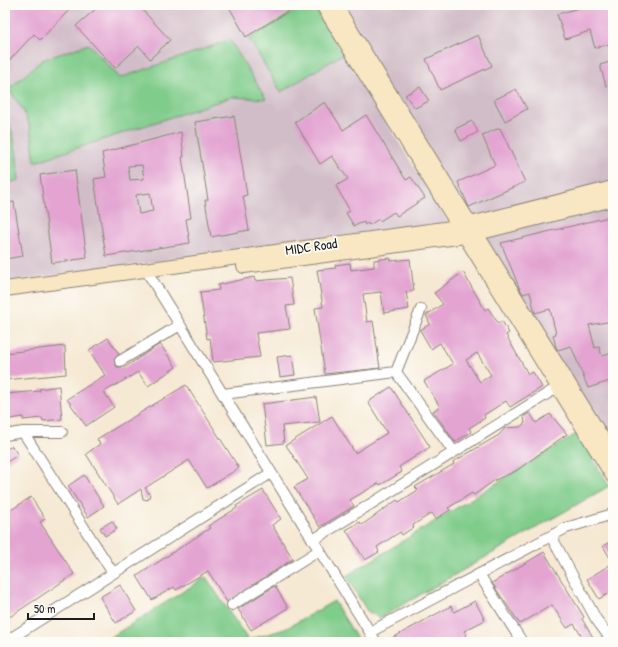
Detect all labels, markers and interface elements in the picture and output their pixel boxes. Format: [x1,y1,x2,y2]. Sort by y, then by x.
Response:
street label: MIDC Road [284,233,339,259]
scale bar [28,595,94,621]
text: 50 m [34,600,55,617]

